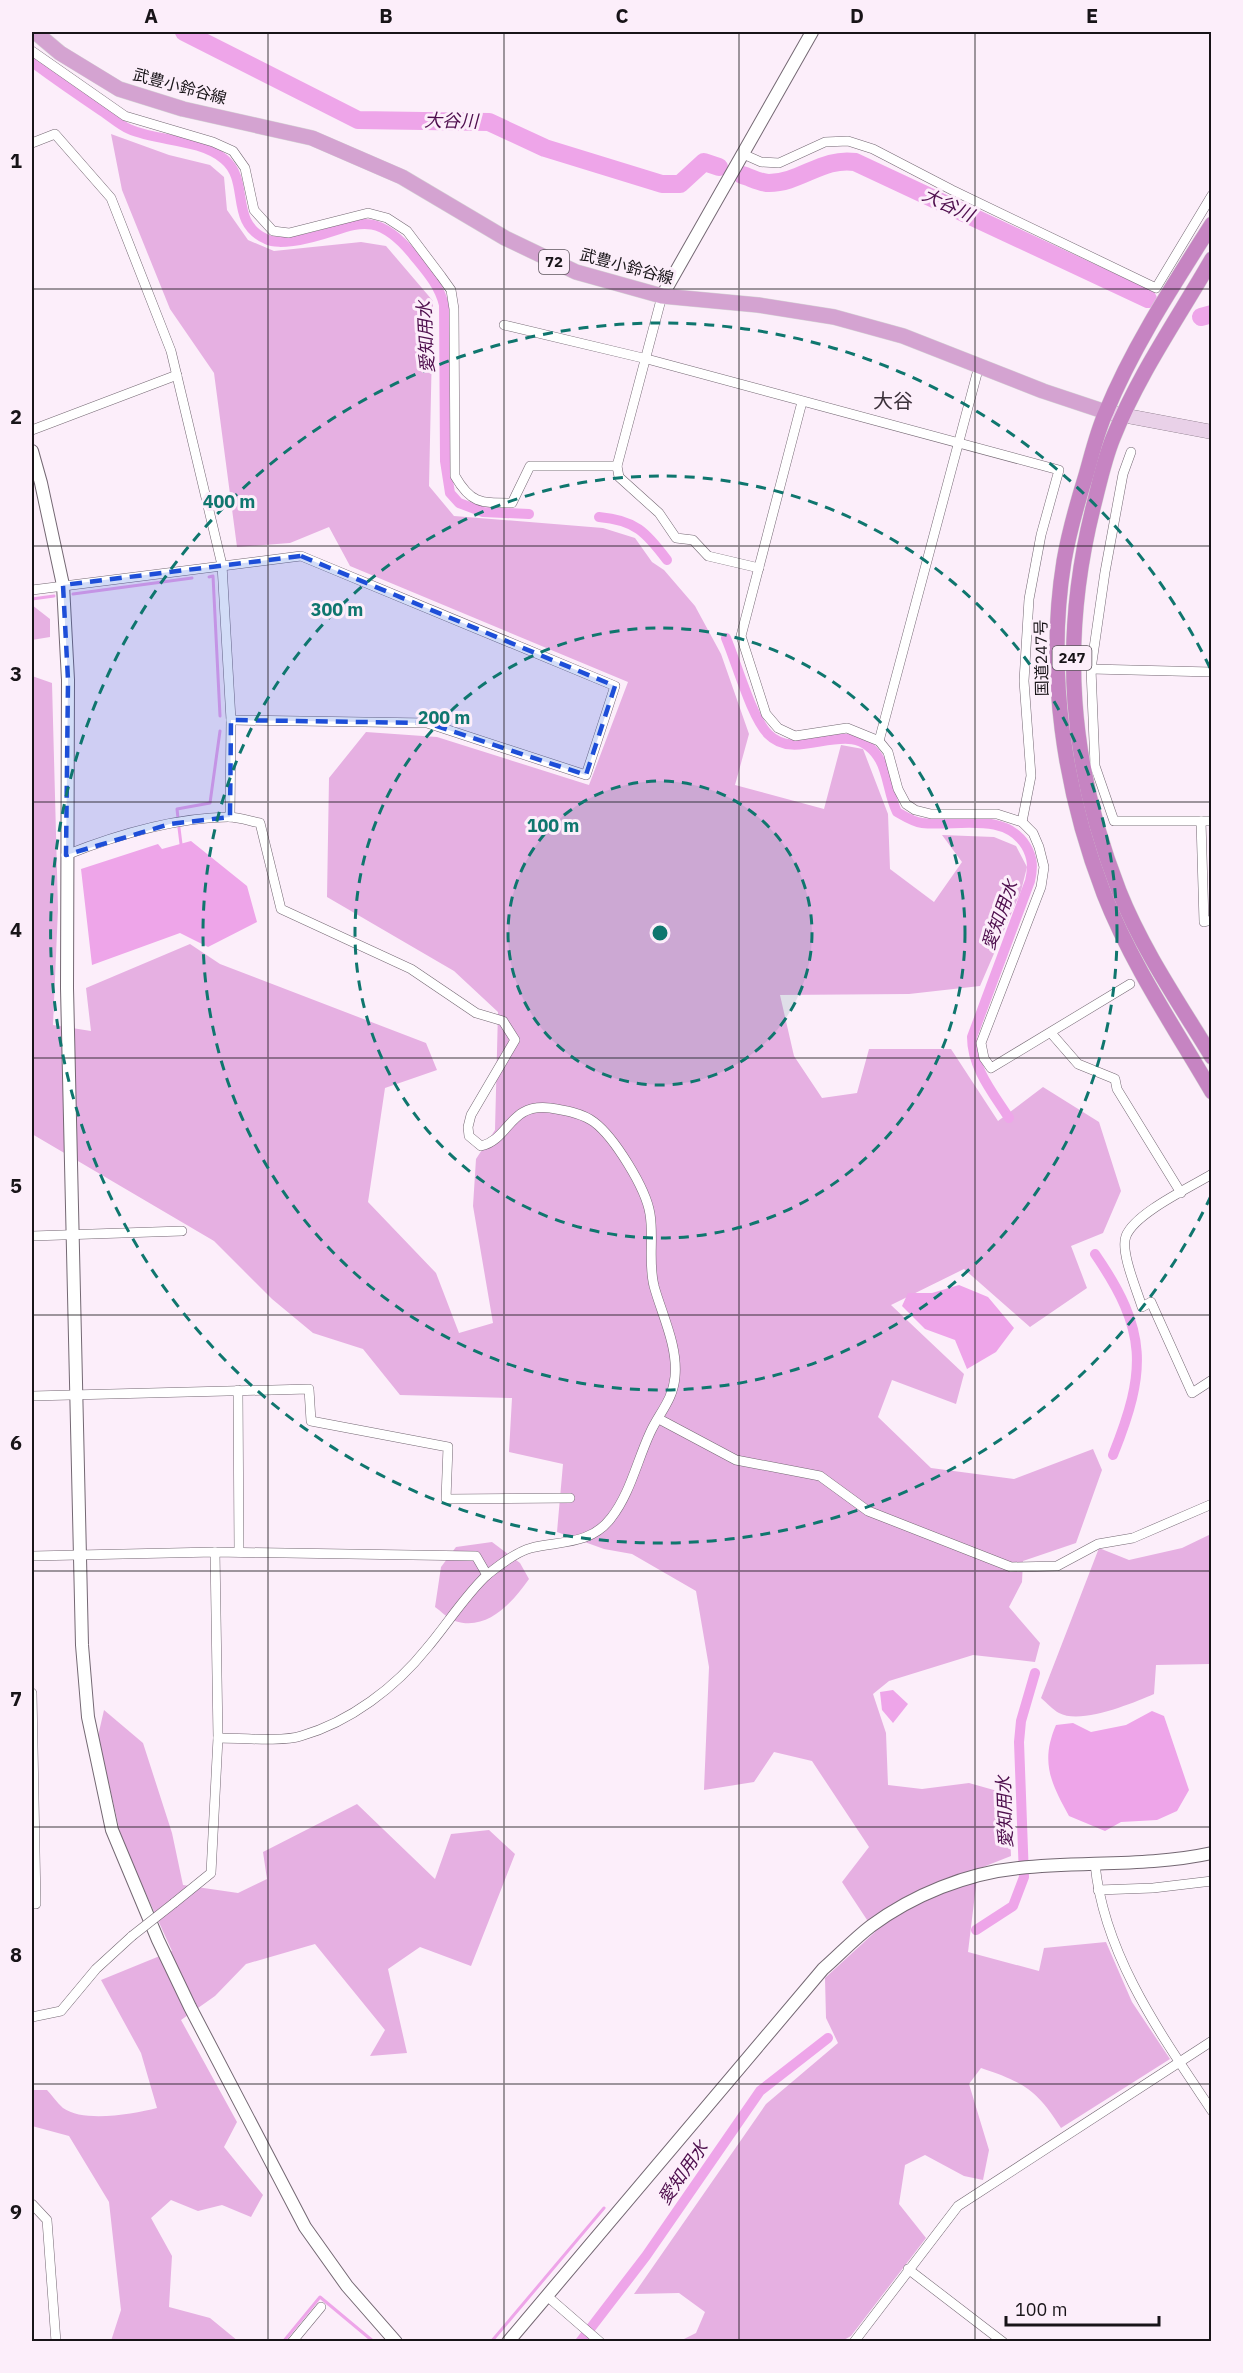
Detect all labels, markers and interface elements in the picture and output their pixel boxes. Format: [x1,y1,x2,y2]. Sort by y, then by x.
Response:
text: A [144,2,158,29]
text: B [379,2,393,29]
text: C [615,2,629,29]
text: D [850,2,864,29]
text: E [1086,2,1098,29]
street label: 武豊小鈴谷線 [131,64,229,108]
water label: 大谷川 [424,109,480,133]
text: 1 [10,147,22,174]
water label: 大谷川 [919,183,979,227]
street label: 武豊小鈴谷線 [578,244,676,288]
road number: 72 [539,250,569,274]
water label: 愛知用水 [412,298,439,374]
district label: 大谷 [873,387,913,414]
text: 2 [10,403,22,430]
text: 400 m [203,490,255,513]
text: 300 m [311,598,363,621]
street label: 国道247号 [1030,619,1052,697]
road number: 247 [1052,646,1092,670]
text: 3 [10,660,22,687]
text: 200 m [418,706,470,729]
text: 100 m [527,814,579,837]
water label: 愛知用水 [976,875,1023,953]
text: 4 [10,916,22,943]
centre of rings [650,923,670,943]
text: 5 [10,1172,22,1199]
text: 6 [10,1429,22,1456]
text: 7 [10,1685,22,1712]
water label: 愛知用水 [992,1774,1017,1848]
text: 8 [10,1941,22,1968]
water label: 愛知用水 [653,2135,714,2209]
text: 9 [10,2198,22,2225]
scale bar [1006,2289,1159,2327]
text: 100 m [1015,2298,1067,2321]

